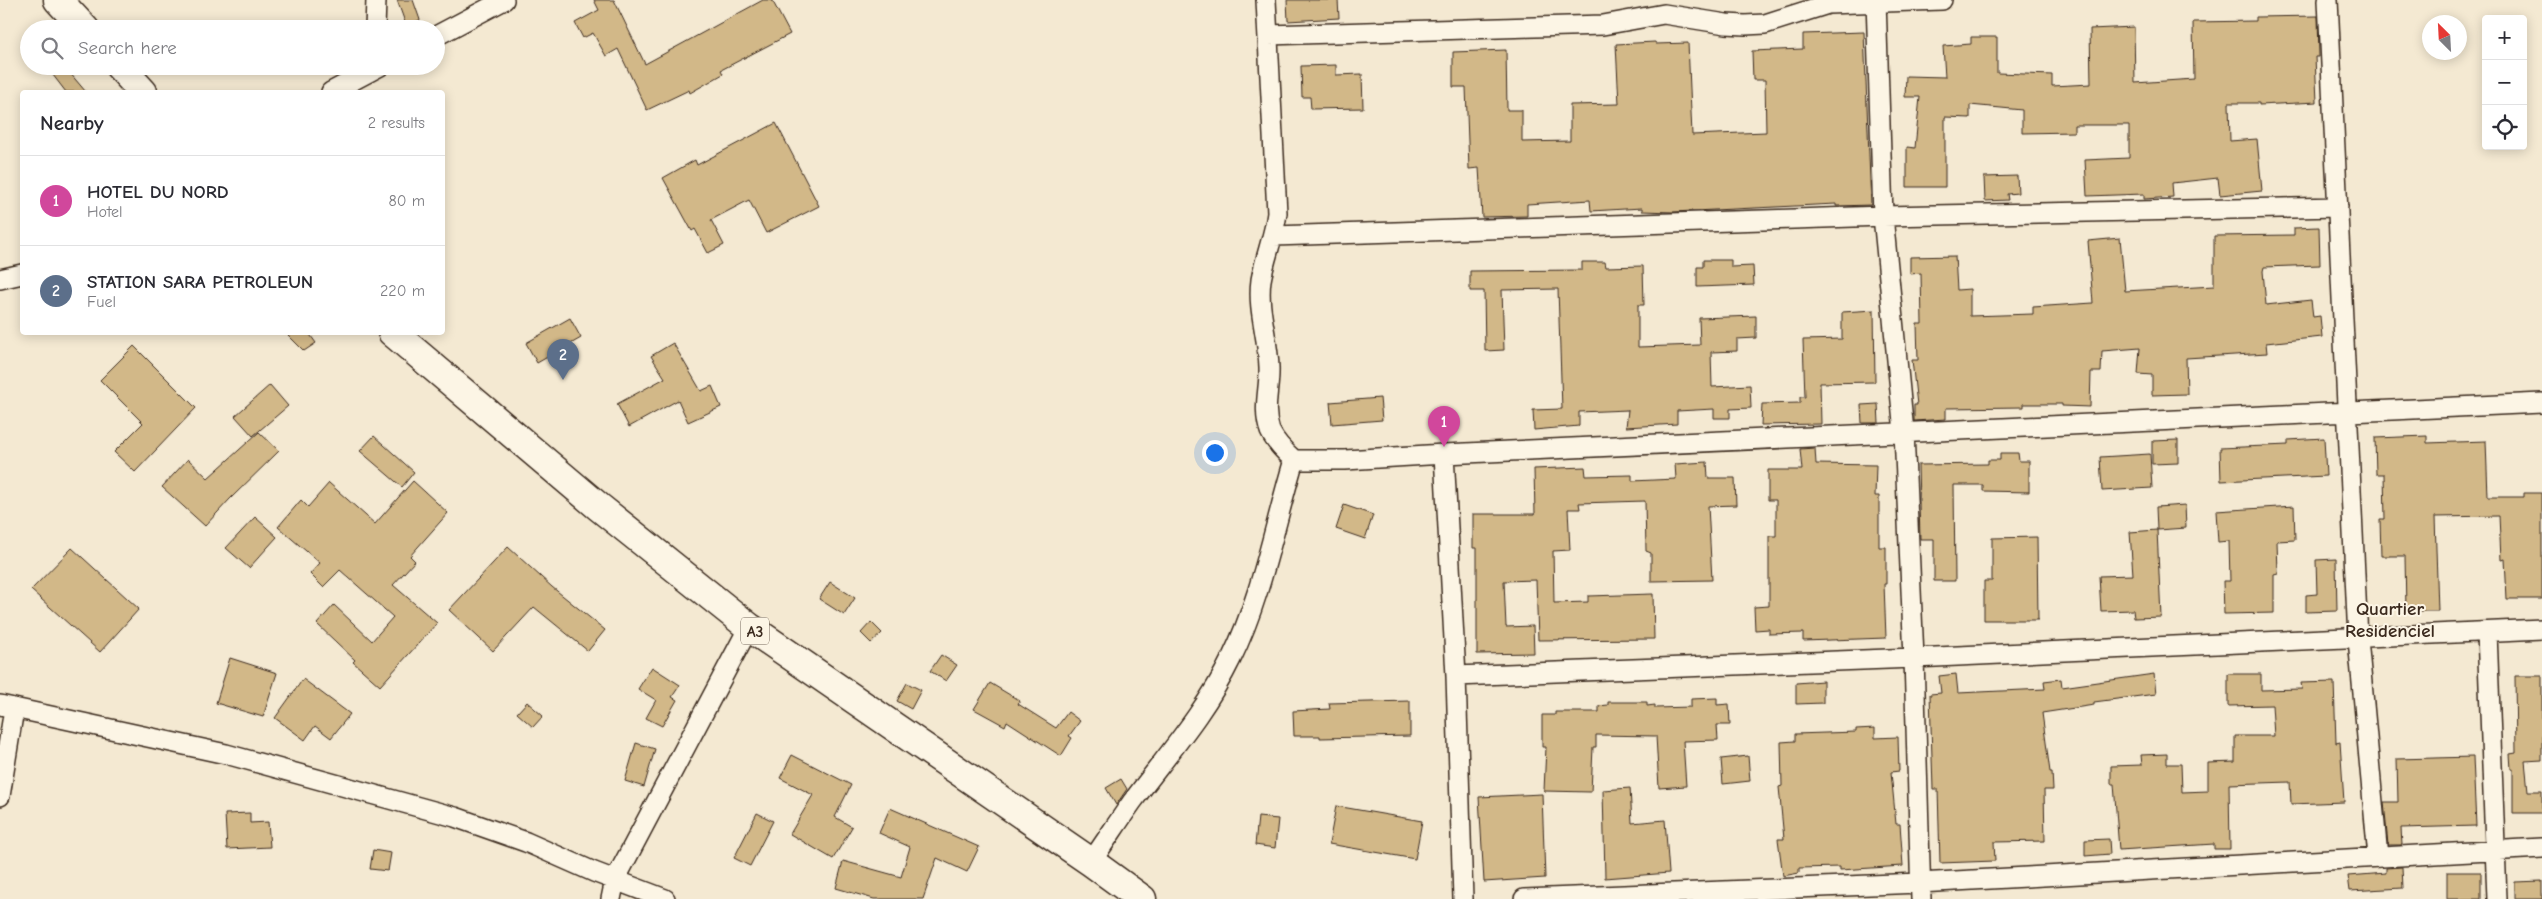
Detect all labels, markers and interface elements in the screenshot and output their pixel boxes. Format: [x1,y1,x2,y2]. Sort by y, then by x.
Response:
north arrow [2422,15,2467,60]
map controls [2482,15,2527,150]
button: + [2482,15,2527,60]
search box [20,20,445,75]
icon: search [38,34,66,62]
text: Search here [78,37,177,59]
button: − [2482,60,2527,105]
button: locate [2482,105,2527,150]
text: Nearby [40,111,104,135]
text: 2 results [368,114,425,132]
text: HOTEL DU NORD [87,181,229,203]
text: 1 [53,192,59,210]
text: 80 m [388,192,425,210]
text: Hotel [87,203,123,221]
text: STATION SARA PETROLEUN [87,271,313,293]
text: 2 [52,282,60,300]
text: 220 m [380,282,425,300]
text: Fuel [87,293,116,311]
pin: 2 [547,339,579,380]
pin: 1 [1428,406,1460,447]
your location [1202,440,1228,466]
district label: Quartier Residenciel [2345,598,2435,642]
road number: A3 [741,618,769,644]

